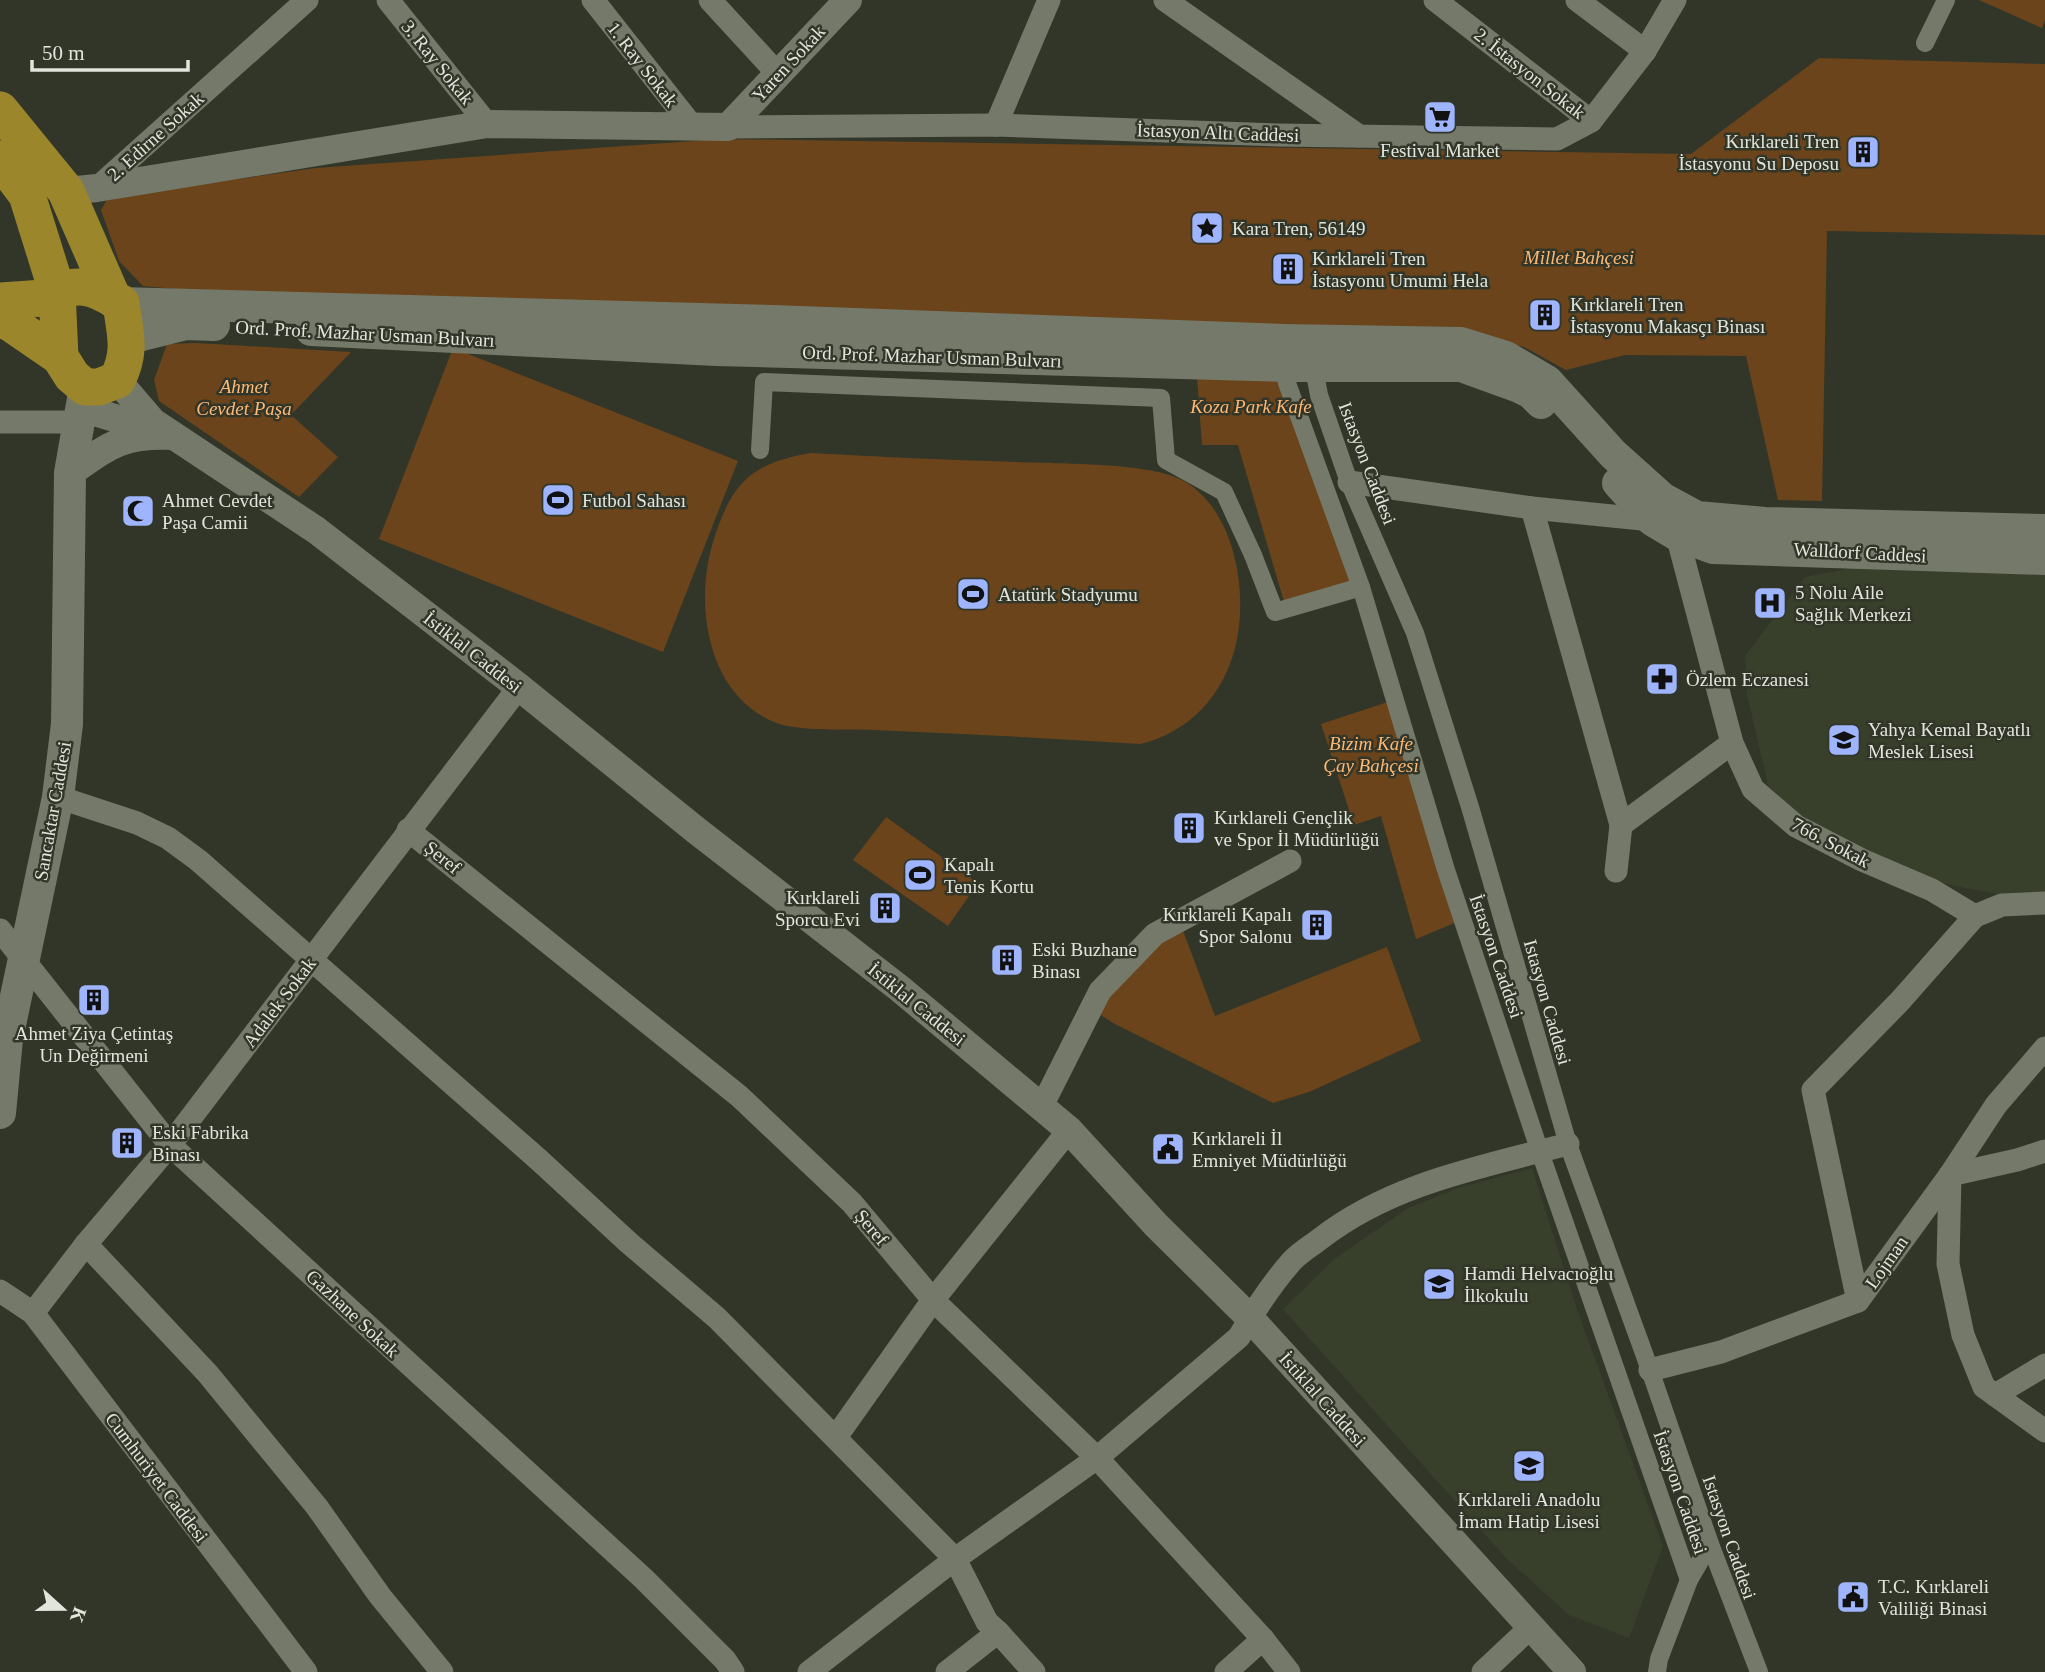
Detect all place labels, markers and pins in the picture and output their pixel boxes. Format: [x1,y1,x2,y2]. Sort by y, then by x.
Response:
supermarket icon: Festival Market [1421,98,1459,136]
place label: Kırklareli Tren İstasyonu Su Deposu [1679,131,1839,174]
building icon: Kırklareli Tren İstasyonu Su Deposu [1844,133,1882,171]
place label: Festival Market [1380,140,1501,161]
place icon: Kara Tren, 56149 [1188,209,1226,247]
place label: Kara Tren, 56149 [1232,218,1366,239]
place label: Kırklareli Tren İstasyonu Umumi Hela [1312,248,1489,291]
building icon: Kırklareli Tren İstasyonu Umumi Hela [1269,250,1307,288]
place label: Kırklareli Tren İstasyonu Makasçı Binası [1570,294,1765,337]
building icon: Kırklareli Tren İstasyonu Makasçı Binası [1526,296,1564,334]
sports icon: Futbol Sahası [539,481,577,519]
place label: Ahmet Cevdet Paşa Camii [162,490,273,533]
place label: Futbol Sahası [582,490,686,511]
mosque icon: Ahmet Cevdet Paşa Camii [119,492,157,530]
sports icon: Atatürk Stadyumu [954,575,992,613]
place label: 5 Nolu Aile Sağlık Merkezi [1795,582,1912,625]
place label: Atatürk Stadyumu [998,584,1138,605]
hospital icon: 5 Nolu Aile Sağlık Merkezi [1751,584,1789,622]
pharmacy icon: Özlem Eczanesi [1643,660,1681,698]
place label: Özlem Eczanesi [1686,669,1809,690]
place label: Yahya Kemal Bayatlı Meslek Lisesi [1868,719,2031,762]
school or university icon: Yahya Kemal Bayatlı Meslek Lisesi [1825,721,1863,759]
place label: Kırklareli Gençlik ve Spor İl Müdürlüğü [1214,807,1380,850]
building icon: Kırklareli Gençlik ve Spor İl Müdürlüğü [1170,809,1208,847]
place label: Kapalı Tenis Kortu [944,854,1034,897]
sports icon: Kapalı Tenis Kortu [901,856,939,894]
place label: Kırklareli Sporcu Evi [775,887,860,930]
building icon: Kırklareli Sporcu Evi [866,889,904,927]
place label: Kırklareli Kapalı Spor Salonu [1163,904,1292,947]
building icon: Kırklareli Kapalı Spor Salonu [1298,906,1336,944]
place label: Eski Buzhane Binası [1032,939,1137,982]
building icon: Eski Buzhane Binası [988,941,1026,979]
building icon: Ahmet Ziya Çetintaş Un Değirmeni [75,981,113,1019]
place label: Ahmet Ziya Çetintaş Un Değirmeni [15,1023,173,1066]
place label: Eski Fabrika Binası [152,1122,249,1165]
building icon: Eski Fabrika Binası [108,1124,146,1162]
place label: Kırklareli İl Emniyet Müdürlüğü [1192,1128,1347,1171]
public building icon: Kırklareli İl Emniyet Müdürlüğü [1149,1130,1187,1168]
place label: Hamdi Helvacıoğlu İlkokulu [1464,1263,1614,1306]
school or university icon: Hamdi Helvacıoğlu İlkokulu [1420,1265,1458,1303]
school or university icon: Kırklareli Anadolu İmam Hatip Lisesi [1510,1447,1548,1485]
place label: Kırklareli Anadolu İmam Hatip Lisesi [1458,1489,1601,1532]
place label: T.C. Kırklareli Valiliği Binasi [1878,1576,1989,1619]
public building icon: T.C. Kırklareli Valiliği Binasi [1834,1578,1872,1616]

